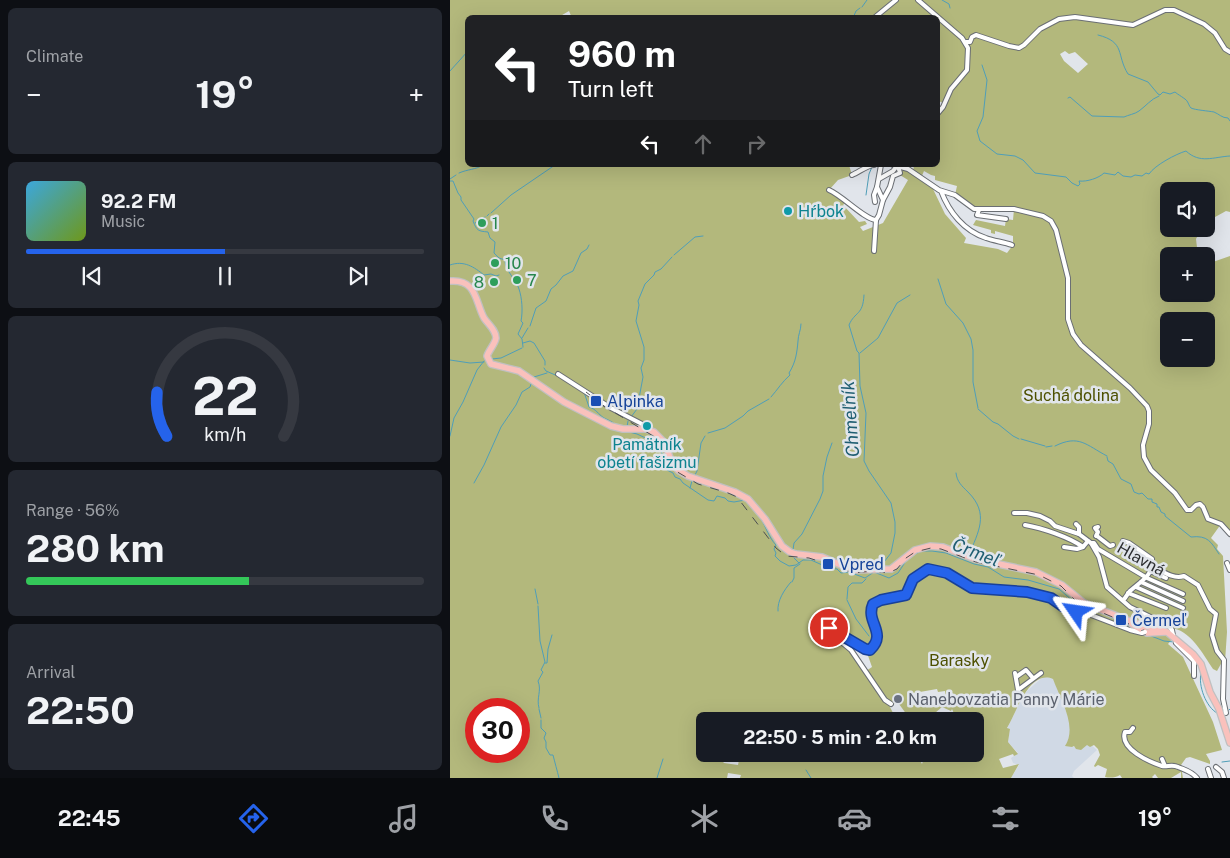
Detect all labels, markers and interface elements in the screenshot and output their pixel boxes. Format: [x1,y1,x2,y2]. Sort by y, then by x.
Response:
text: 960 m [568,34,676,75]
icon: left [485,35,550,100]
text: Climate [26,47,83,66]
text: 19° [195,72,255,117]
text: Turn left [568,76,654,102]
text: − [26,78,42,111]
text: + [408,78,424,111]
icon: left [636,130,664,158]
icon: ahead [689,130,717,158]
icon: right [742,130,770,158]
map controls [1160,182,1215,367]
button: sound [1160,182,1215,237]
text: 92.2 FM [101,190,177,212]
place label: Hŕbok [798,202,844,221]
marker: Hŕbok [782,205,794,217]
text: Music [101,212,145,231]
place label: 1 [492,214,499,233]
marker: 1 [476,217,488,229]
button: + [1160,247,1215,302]
place label: 10 [505,254,522,273]
marker: 10 [489,257,501,269]
icon: previous [78,262,106,290]
icon: pause [211,262,239,290]
icon: next [344,262,372,290]
place label: 7 [527,271,537,290]
place label: 8 [474,273,484,292]
marker: 7 [511,274,523,286]
marker: 8 [488,276,500,288]
button: − [1160,312,1215,367]
text: 22 [192,366,258,427]
water label: Chmeľník [837,380,863,458]
park label: Suchá dolina [1023,386,1119,405]
place label: Alpinka [607,392,664,411]
marker: Alpinka [589,394,603,408]
marker: Pamätník obetí fašizmu [641,420,653,432]
text: km/h [204,424,246,445]
place label: Pamätník obetí fašizmu [597,435,697,472]
text: Range · 56% [26,501,119,520]
text: 280 km [26,526,165,571]
water label: Črmeľ [949,533,1004,571]
street label: Hlavná [1114,538,1168,580]
place label: Vpred [839,555,884,574]
marker: Vpred [821,557,835,571]
position arrow [1049,585,1101,637]
pin [808,607,850,649]
place label: Čermeľ [1132,610,1186,630]
marker: Čermeľ [1114,613,1128,627]
icon: arrive [815,614,843,642]
park label: Barasky [929,651,990,670]
text: Arrival [26,663,75,682]
text: 22:50 [26,688,135,733]
place label: Nanebovzatia Panny Márie [908,690,1105,709]
marker: Nanebovzatia Panny Márie [892,693,904,705]
speed limit sign: 30 [465,698,530,763]
text: 22:50 · 5 min · 2.0 km [743,726,937,748]
icon: directions [236,801,271,836]
icon: music [386,801,421,836]
icon: phone [537,801,572,836]
icon: climate [687,801,722,836]
icon: car [837,801,872,836]
icon: filters [988,801,1023,836]
text: 22:45 [58,805,121,831]
text: 19° [1138,805,1172,831]

